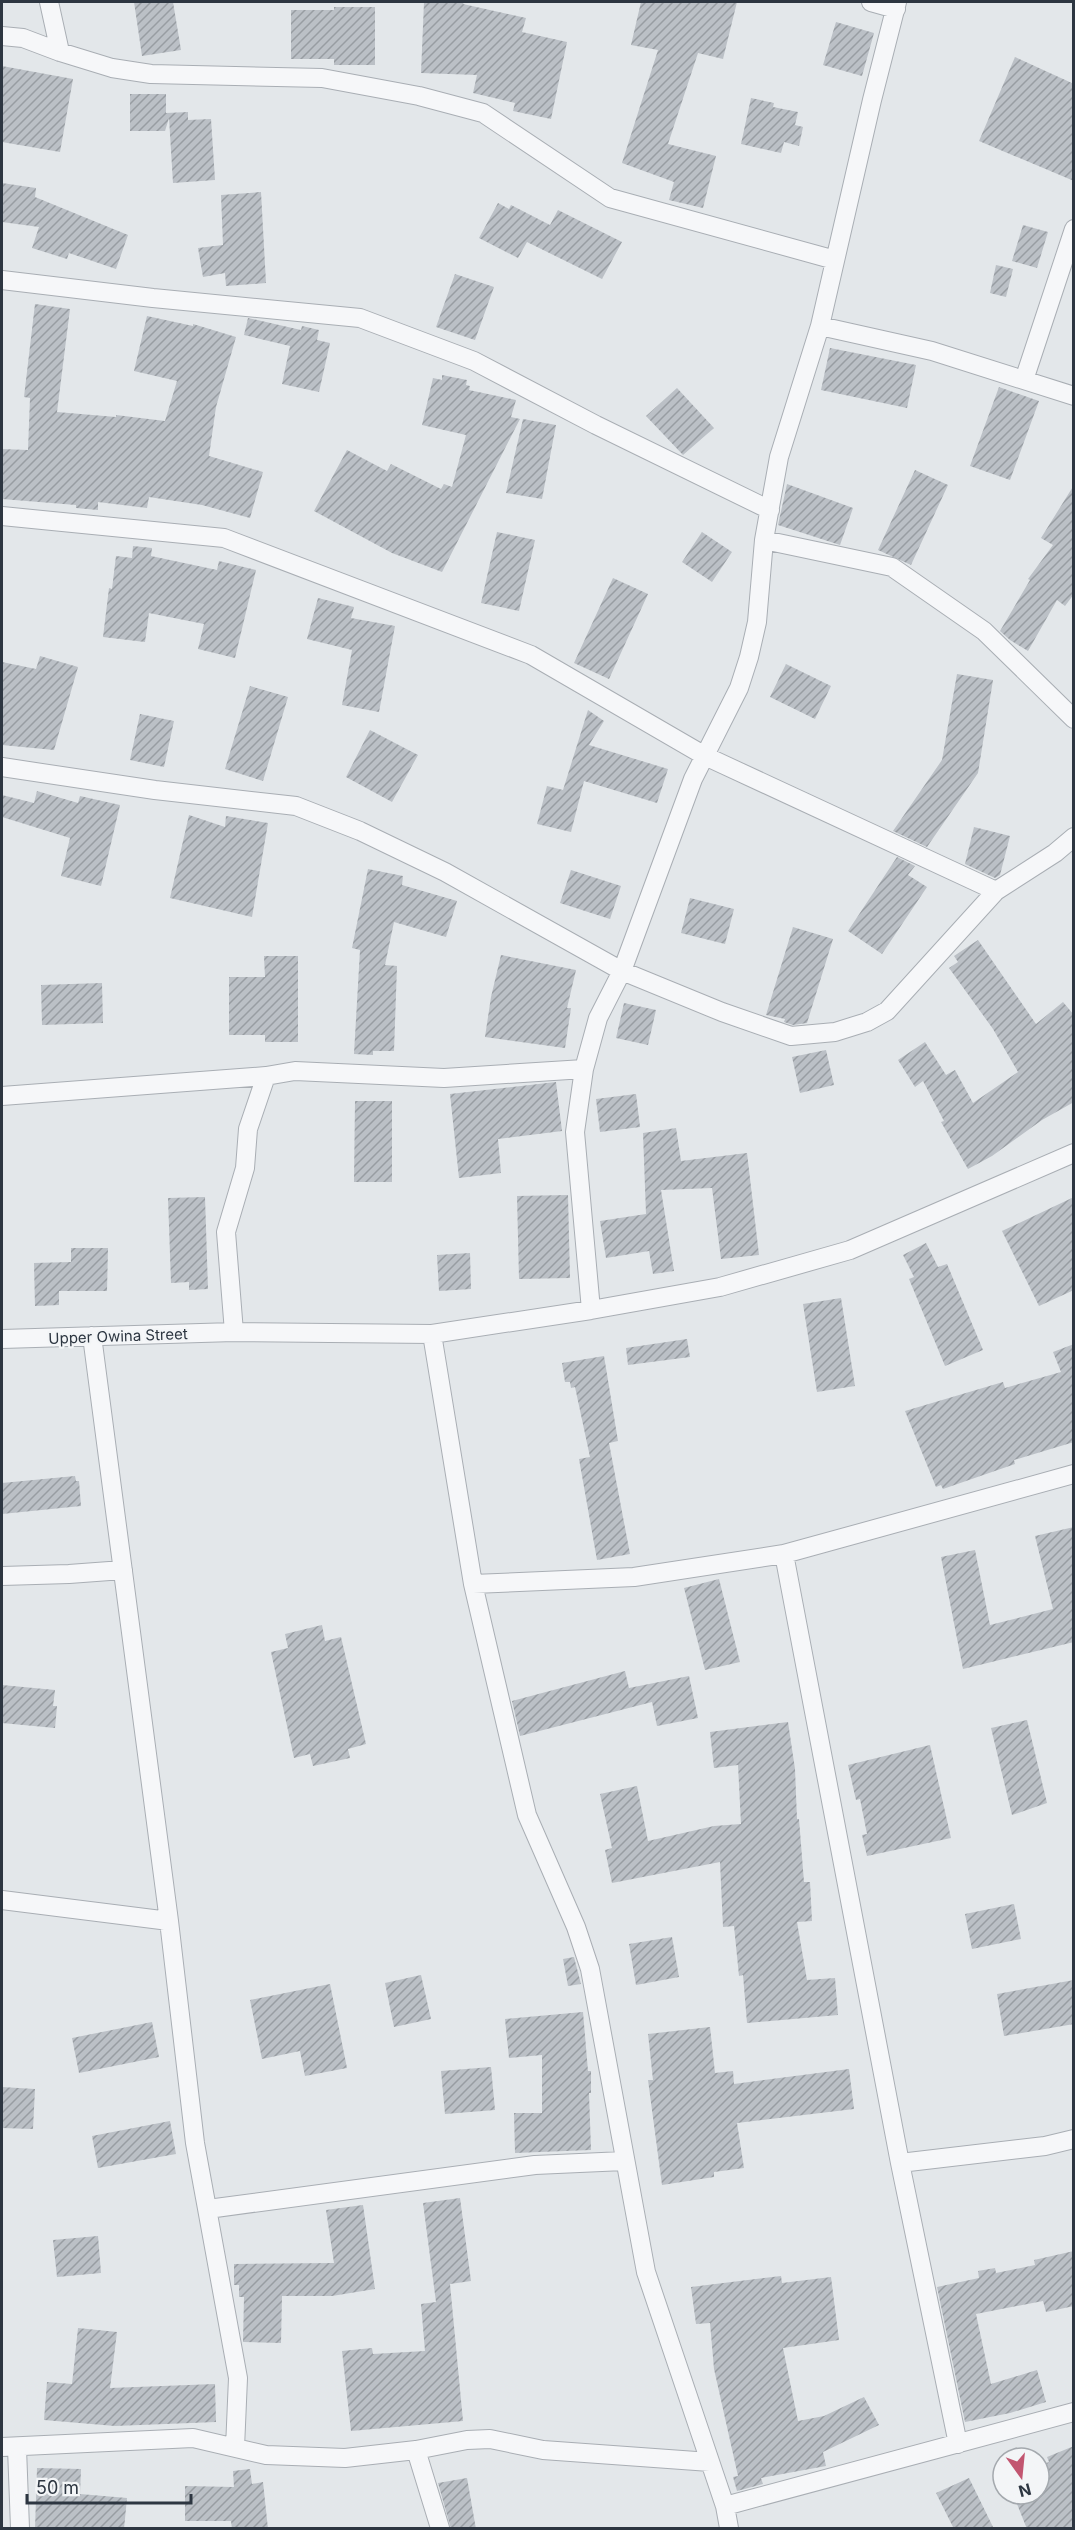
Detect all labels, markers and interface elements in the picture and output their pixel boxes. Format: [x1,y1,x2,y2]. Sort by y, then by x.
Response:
street label: Upper Owina Street [48,1324,188,1348]
north arrow [991,2446,1051,2506]
scale bar [27,2467,190,2505]
text: 50 m [36,2477,79,2498]
text: N [1016,2479,1033,2502]

